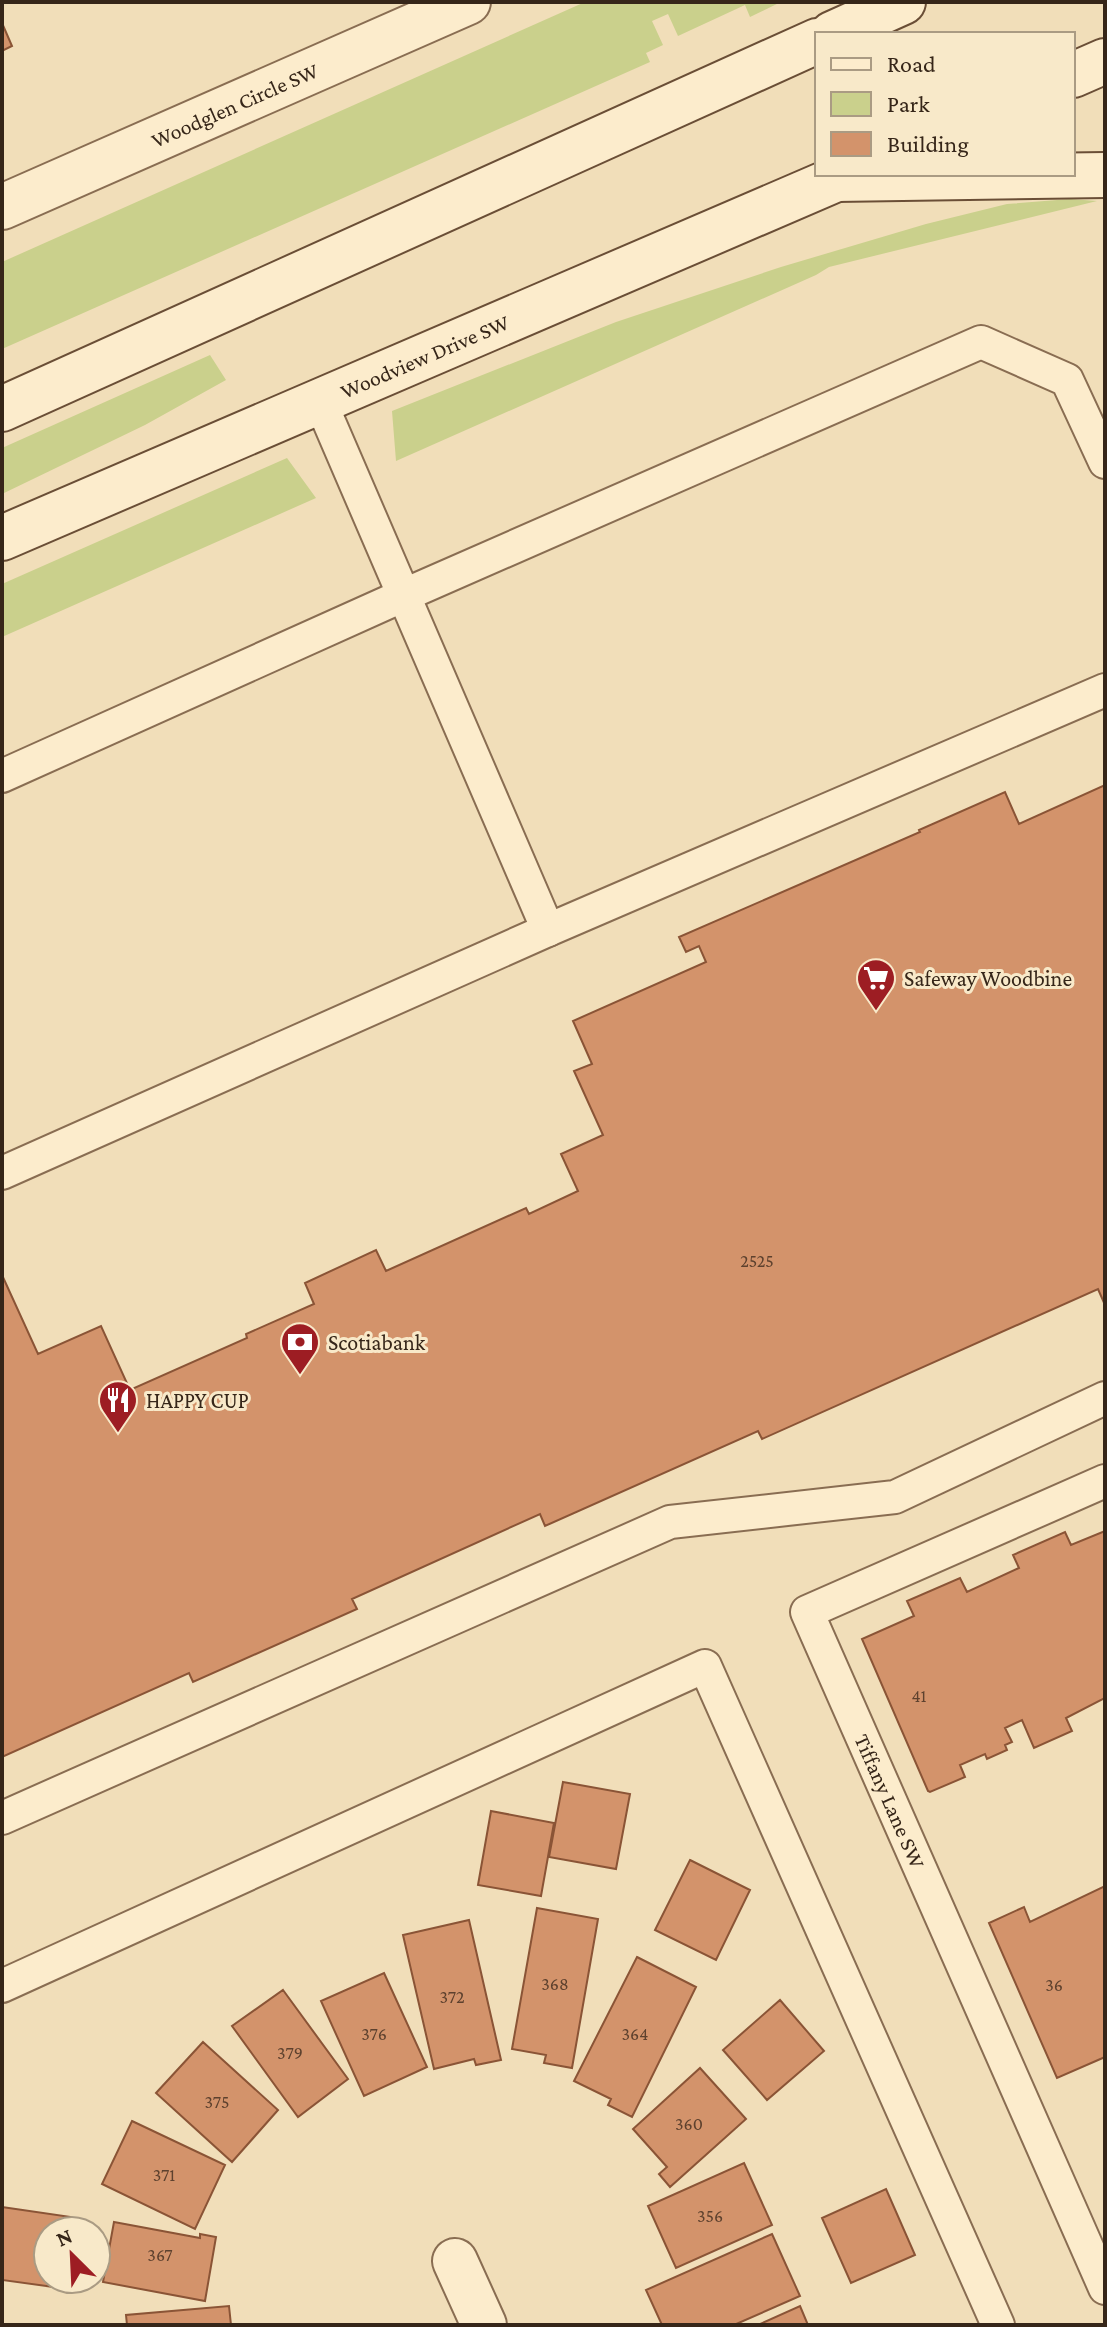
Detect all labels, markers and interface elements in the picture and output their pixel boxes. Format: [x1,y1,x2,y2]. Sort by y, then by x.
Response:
legend [815,32,1075,176]
text: Road [887,50,936,77]
street label: Woodglen Circle SW [147,57,323,153]
text: Park [887,90,930,117]
text: Building [887,130,969,157]
street label: Woodview Drive SW [337,309,513,404]
supermarket icon: Safeway Woodbine [855,957,897,1012]
place label: Safeway Woodbine [904,966,1072,991]
house number: 2525 [740,1251,774,1271]
bank icon: Scotiabank [279,1321,321,1376]
place label: Scotiabank [328,1330,426,1355]
restaurant icon: HAPPY CUP [97,1379,139,1434]
place label: HAPPY CUP [146,1388,249,1413]
house number: 41 [911,1686,927,1706]
street label: Tiffany Lane SW [849,1730,931,1873]
house number: 368 [541,1974,569,1994]
house number: 36 [1045,1975,1063,1995]
house number: 372 [439,1987,465,2007]
house number: 376 [361,2024,387,2044]
house number: 364 [622,2024,648,2044]
house number: 379 [277,2043,303,2063]
house number: 375 [205,2092,229,2112]
house number: 360 [675,2114,703,2134]
house number: 371 [153,2165,175,2185]
house number: 356 [697,2206,723,2226]
north arrow [32,2215,112,2295]
text: N [52,2223,76,2252]
house number: 367 [147,2245,173,2265]

